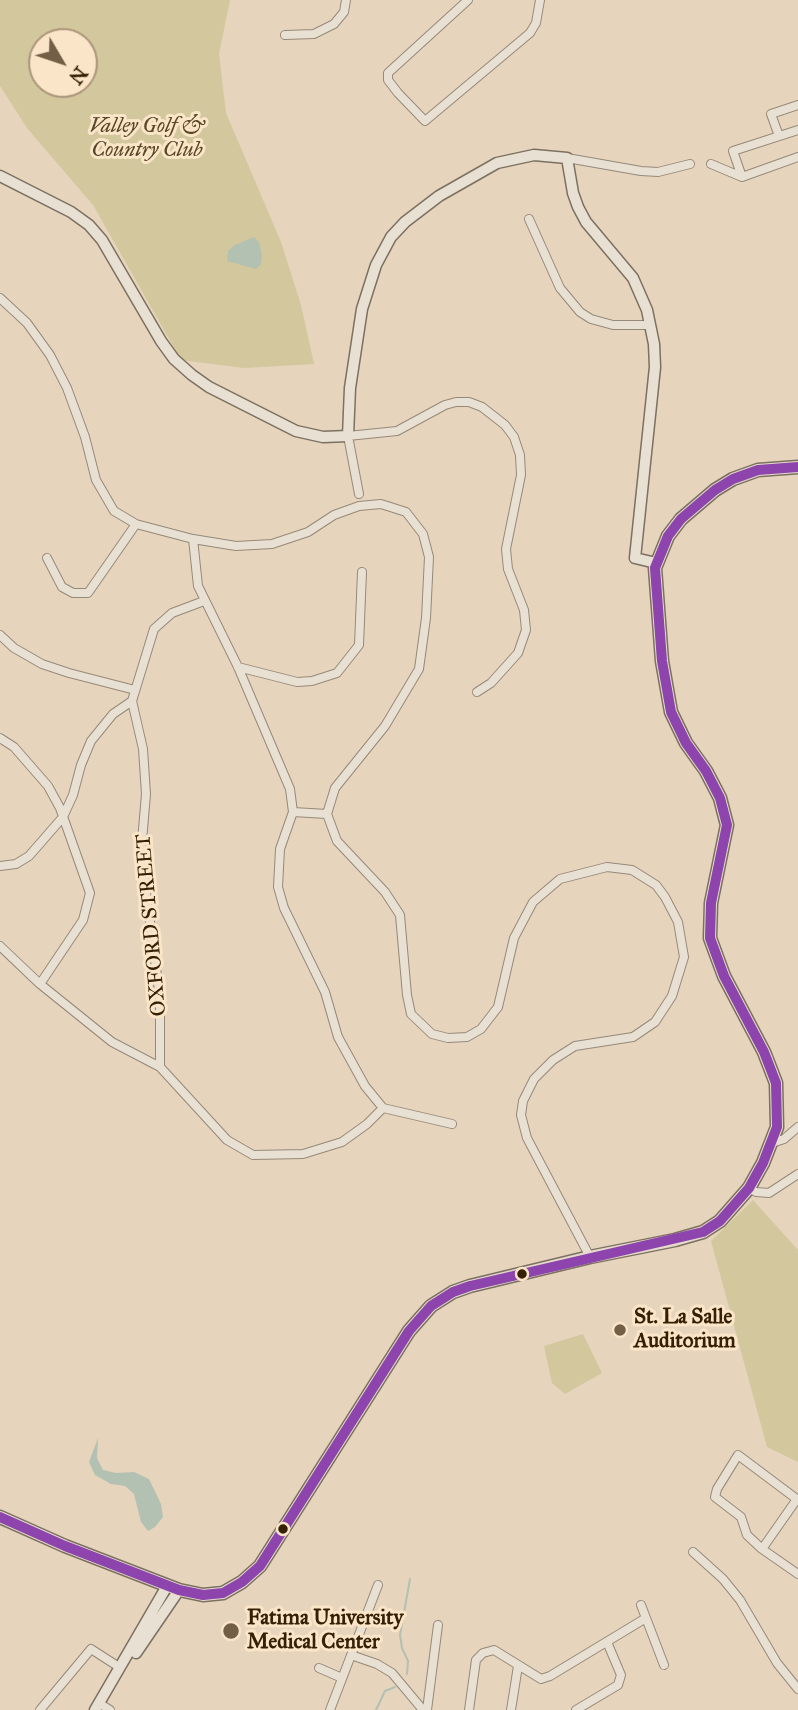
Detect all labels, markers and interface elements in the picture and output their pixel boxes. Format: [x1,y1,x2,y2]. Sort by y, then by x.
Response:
north arrow [28,28,98,98]
text: N [64,62,92,89]
park label: Valley Golf & Country Club [89,114,205,164]
street label: OXFORD STREET [131,833,173,1017]
unlabelled marker [515,1267,529,1281]
place label: St. La Salle Auditorium [634,1305,736,1355]
marker: St. La Salle Auditorium [612,1322,628,1338]
unlabelled marker [276,1522,290,1536]
place label: Fatima University Medical Center [247,1606,403,1656]
marker: Fatima University Medical Center [221,1621,241,1641]

